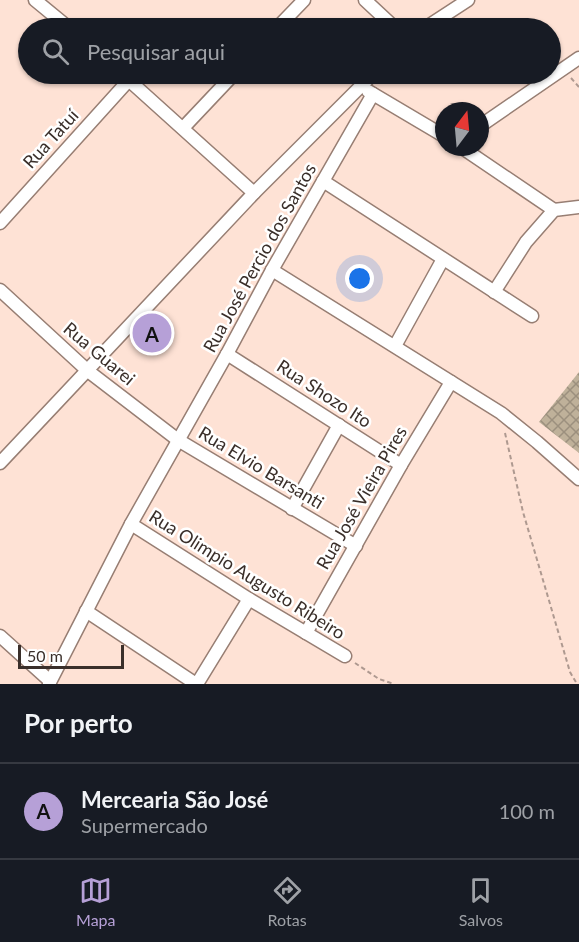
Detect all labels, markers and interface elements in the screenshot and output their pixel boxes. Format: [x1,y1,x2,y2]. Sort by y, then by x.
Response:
search box [18,18,561,84]
icon: search [39,35,72,68]
text: Pesquisar aqui [87,38,225,65]
north arrow [435,102,489,156]
street label: Rua Tatuí [18,104,83,173]
street label: Rua José Percio dos Santos [198,159,320,356]
your location [345,264,374,293]
pin: A [132,310,172,356]
street label: Rua Guarei [59,317,140,389]
street label: Rua Shozo Ito [273,354,376,432]
street label: Rua Elvio Barsanti [195,421,328,513]
street label: Rua José Vieira Pires [311,422,411,573]
street label: Rua Olimpio Augusto Ribeiro [145,505,350,644]
scale bar [18,642,124,670]
text: 50 m [27,646,63,665]
text: Por perto [24,707,133,739]
text: Mercearia São José [81,786,268,813]
text: A [37,799,50,823]
text: 100 m [499,799,555,823]
text: Supermercado [81,813,208,837]
tab: Mapa [76,874,116,929]
tab: Rotas [268,874,307,929]
tab: Salvos [459,874,503,929]

